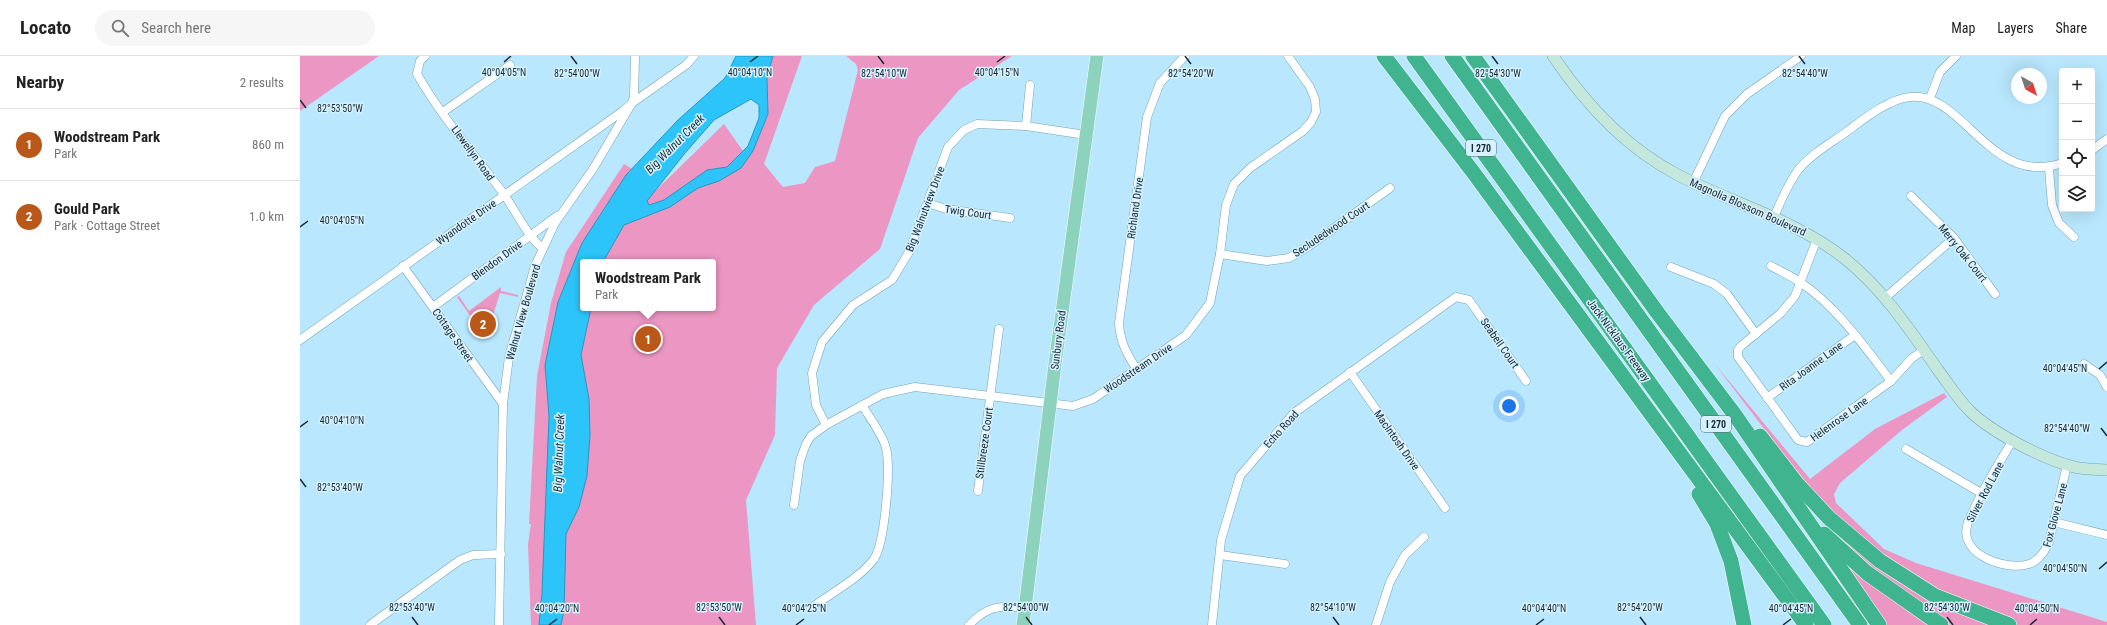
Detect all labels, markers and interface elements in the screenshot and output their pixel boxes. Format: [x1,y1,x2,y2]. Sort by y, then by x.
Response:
search box [95,10,375,46]
text: Locato [20,16,71,39]
icon: search [109,17,131,39]
text: Search here [141,19,211,37]
text: Map [1951,20,1975,36]
text: Layers [1997,20,2034,36]
text: Share [2056,20,2087,36]
text: 40°04'05"N [482,67,526,78]
text: 40°04'10"N [728,67,772,78]
text: 40°04'15"N [975,67,1019,78]
text: 82°54'00"W [554,68,600,79]
text: 82°54'10"W [861,68,907,79]
text: 82°54'20"W [1168,68,1214,79]
text: 82°54'30"W [1475,68,1521,79]
text: 82°54'40"W [1782,68,1828,79]
north arrow [2011,68,2047,104]
map controls [2059,68,2095,212]
button: + [2059,68,2095,104]
text: Nearby [16,72,64,92]
text: 2 results [240,75,284,90]
text: 82°53'50"W [317,103,363,114]
button: − [2059,104,2095,140]
water label: Big Walnut Creek [642,111,708,177]
street label: Llewellyn Road [448,123,497,183]
text: Woodstream Park [54,128,160,146]
text: 1 [26,137,32,152]
text: 860 m [252,137,284,152]
road number: I 270 [1466,140,1496,156]
button: locate [2059,140,2095,176]
text: Park [54,146,77,161]
street label: Big Walnutview Drive [903,165,948,254]
street label: Magnolia Blossom Boulevard [1688,176,1808,239]
button: layers [2059,176,2095,212]
street label: Richland Drive [1125,177,1146,240]
street label: Wyandotte Drive [434,197,499,248]
street label: Secludedwood Court [1290,199,1372,260]
text: Gould Park [54,200,120,218]
street label: Twig Court [944,203,992,222]
text: 2 [26,209,32,224]
text: 1.0 km [249,209,284,224]
text: 40°04'05"N [320,215,364,226]
text: Park · Cottage Street [54,218,160,233]
street label: Merry Oak Court [1935,222,1990,285]
street label: Blendon Drive [469,238,525,283]
popup [580,259,716,311]
street label: Walnut View Boulevard [504,263,543,362]
text: Woodstream Park [595,269,701,287]
text: Park [595,287,618,302]
street label: Jack Nicklaus Freeway [1584,297,1653,384]
street label: Cottage Street [429,306,476,365]
pin: 2 [470,309,496,339]
street label: Sunbury Road [1048,310,1069,370]
street label: Seabell Court [1478,316,1522,371]
pin: 1 [635,324,661,354]
street label: Rita Joanne Lane [1777,339,1845,394]
street label: Woodstream Drive [1102,341,1175,396]
text: 40°04'45"N [2043,363,2087,374]
street label: Helenrose Lane [1808,394,1870,444]
your location [1499,396,1519,416]
street label: Stillbreeze Court [973,407,996,480]
street label: Echo Road [1261,408,1302,451]
street label: MacIntosh Drive [1371,408,1422,473]
water label: Big Walnut Creek [551,413,567,492]
text: 40°04'10"N [320,415,364,426]
road number: I 270 [1701,416,1731,432]
text: 82°54'40"W [2044,423,2090,434]
street label: Silver Rod Lane [1964,460,2007,525]
text: 82°53'40"W [317,482,363,493]
street label: Fox Glove Lane [2041,482,2070,549]
text: 40°04'50"N [2043,563,2087,574]
text: 82°53'40"W [389,602,435,613]
text: 82°53'50"W [696,602,742,613]
text: 82°54'00"W [1003,602,1049,613]
text: 82°54'10"W [1310,602,1356,613]
text: 82°54'20"W [1617,602,1663,613]
text: 82°54'30"W [1924,602,1970,613]
text: 40°04'20"N [535,603,579,614]
text: 40°04'25"N [782,603,826,614]
text: 40°04'40"N [1522,603,1566,614]
text: 40°04'45"N [1769,603,1813,614]
text: 40°04'50"N [2015,603,2059,614]

